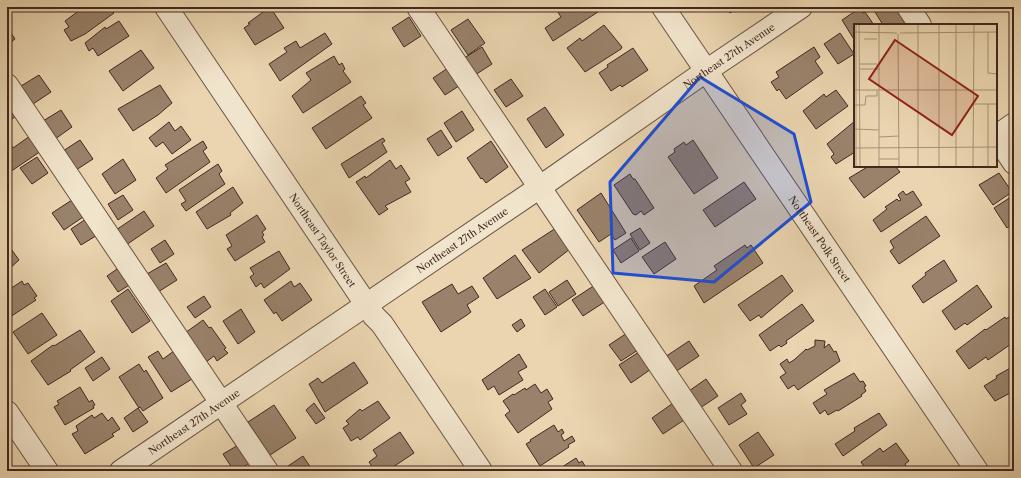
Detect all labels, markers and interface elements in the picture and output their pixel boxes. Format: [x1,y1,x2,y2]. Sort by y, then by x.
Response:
street label: Northeast 27th Avenue [681,20,778,92]
inset map [854,24,997,167]
street label: Northeast Taylor Street [286,191,359,290]
street label: Northeast Polk Street [786,193,854,285]
street label: Northeast 27th Avenue [414,204,511,276]
street label: Northeast 27th Avenue [146,386,243,458]

